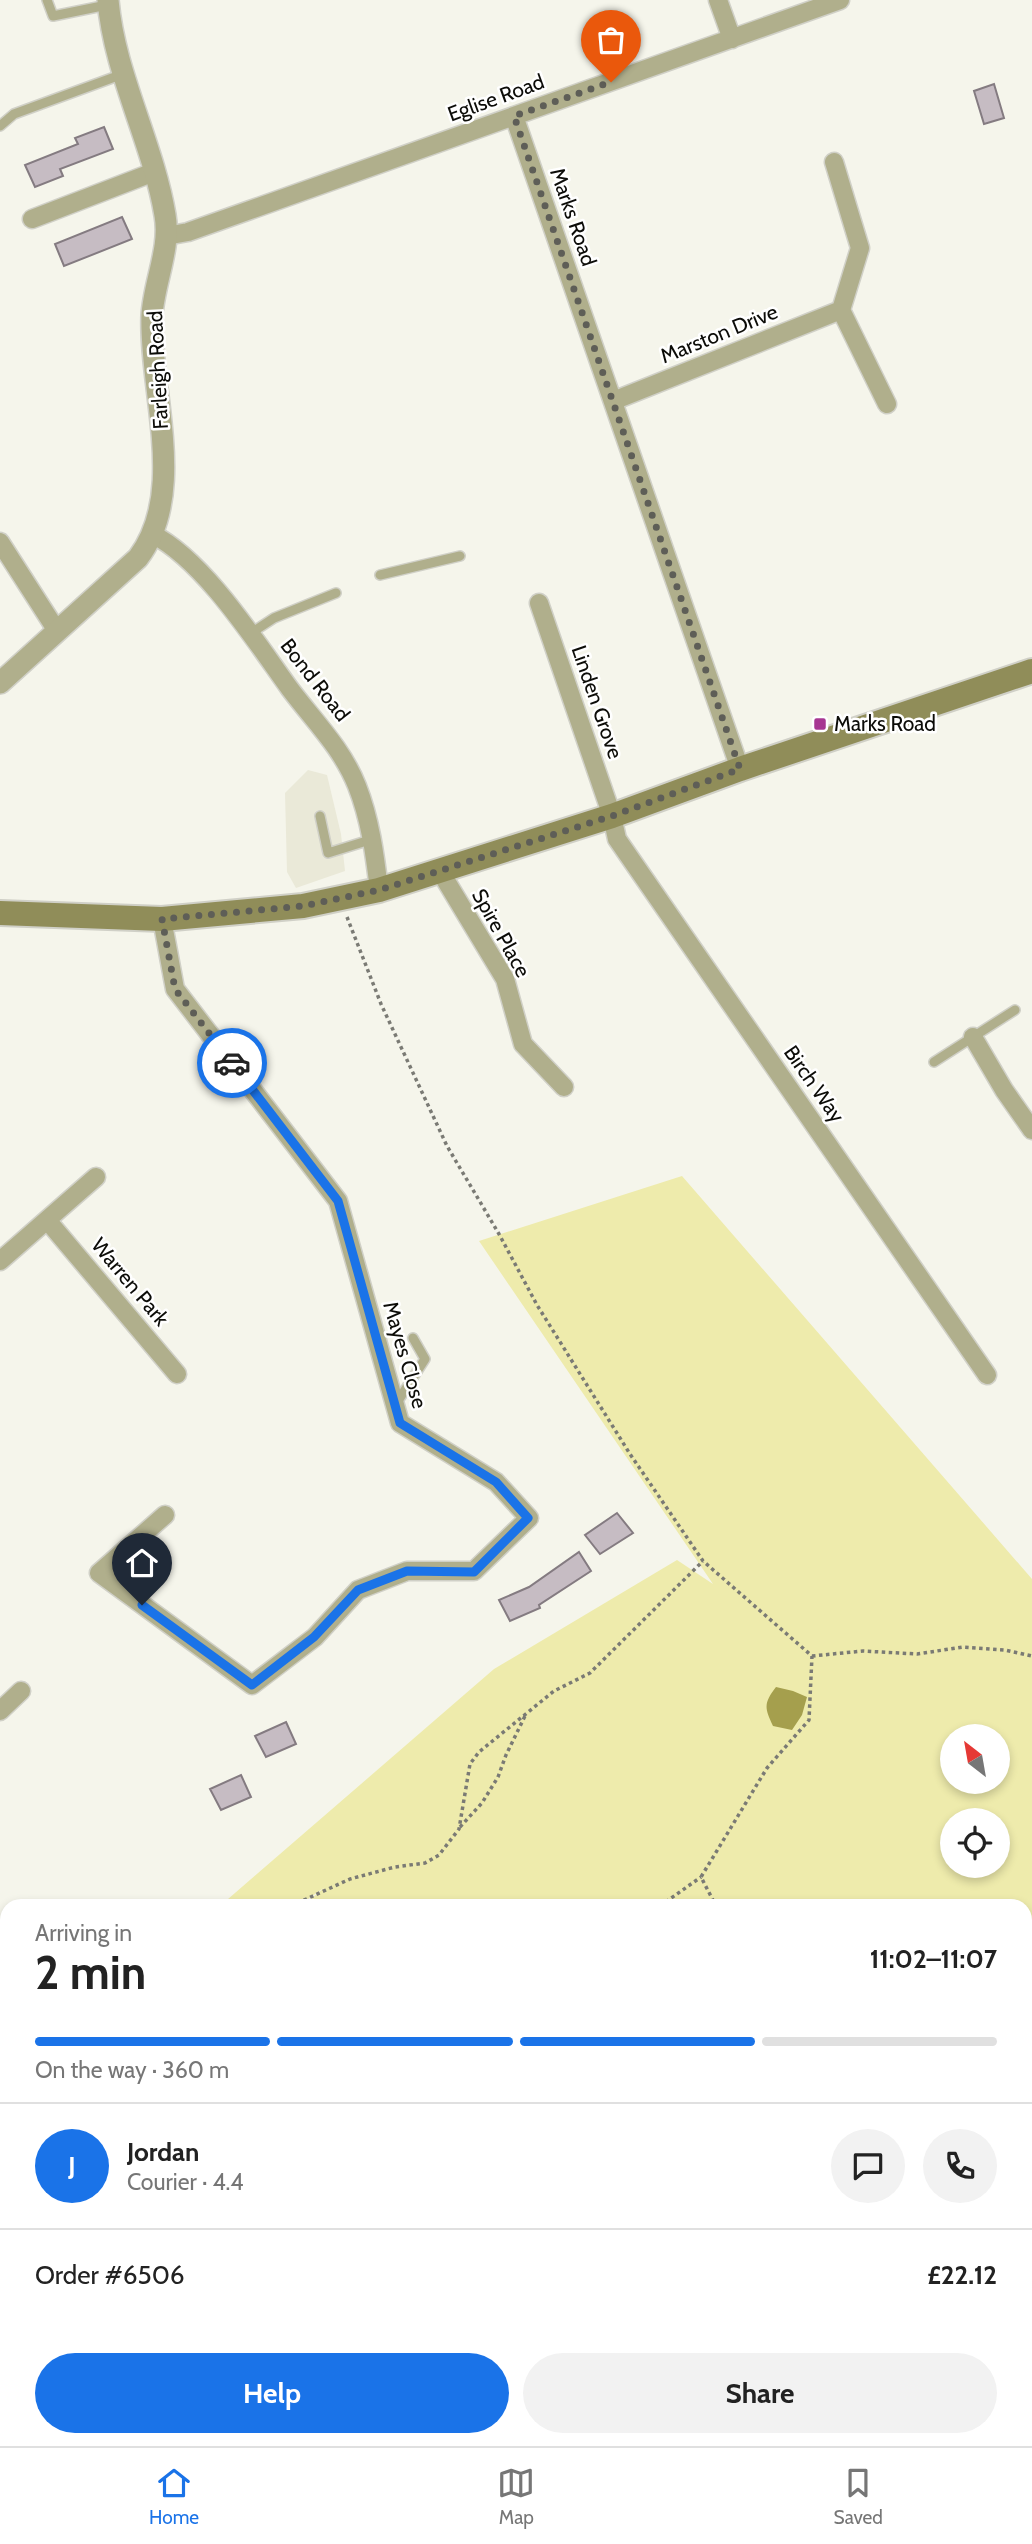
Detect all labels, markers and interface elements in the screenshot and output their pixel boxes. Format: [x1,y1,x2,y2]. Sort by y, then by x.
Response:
pin [581,10,641,82]
icon: bag [592,21,630,59]
street label: Eglise Road [444,69,548,127]
street label: Marks Road [545,165,602,269]
street label: Marston Drive [656,299,781,368]
street label: Farleigh Road [142,310,173,430]
street label: Bond Road [275,633,355,726]
street label: Linden Grove [566,642,629,762]
place label: Marks Road [834,711,936,736]
marker: Marks Road [812,716,828,732]
street label: Spire Place [467,884,536,982]
courier [197,1028,267,1098]
street label: Birch Way [779,1040,850,1127]
icon: car [213,1044,251,1082]
street label: Warren Park [86,1233,175,1331]
street label: Mayes Close [378,1299,433,1411]
pin [112,1533,172,1605]
icon: home [123,1544,161,1582]
north arrow [940,1724,1010,1794]
map controls [940,1724,1010,1878]
button: locate [940,1808,1010,1878]
text: Arriving in [35,1919,132,1947]
text: 11:02–11:07 [870,1943,997,1975]
text: 2 min [35,1945,146,2001]
text: On the way · 360 m [35,2056,229,2084]
button: chat [831,2129,905,2203]
button: phone [923,2129,997,2203]
text: Jordan [127,2136,199,2168]
text: J [68,2150,76,2182]
text: Courier · 4.4 [127,2168,244,2196]
text: Order #6506 [35,2259,185,2291]
text: £22.12 [927,2259,997,2291]
button: Help [35,2353,509,2433]
button: Share [523,2353,997,2433]
tab: Home [149,2464,199,2529]
tab: Map [497,2464,535,2529]
tab: Saved [834,2464,883,2529]

